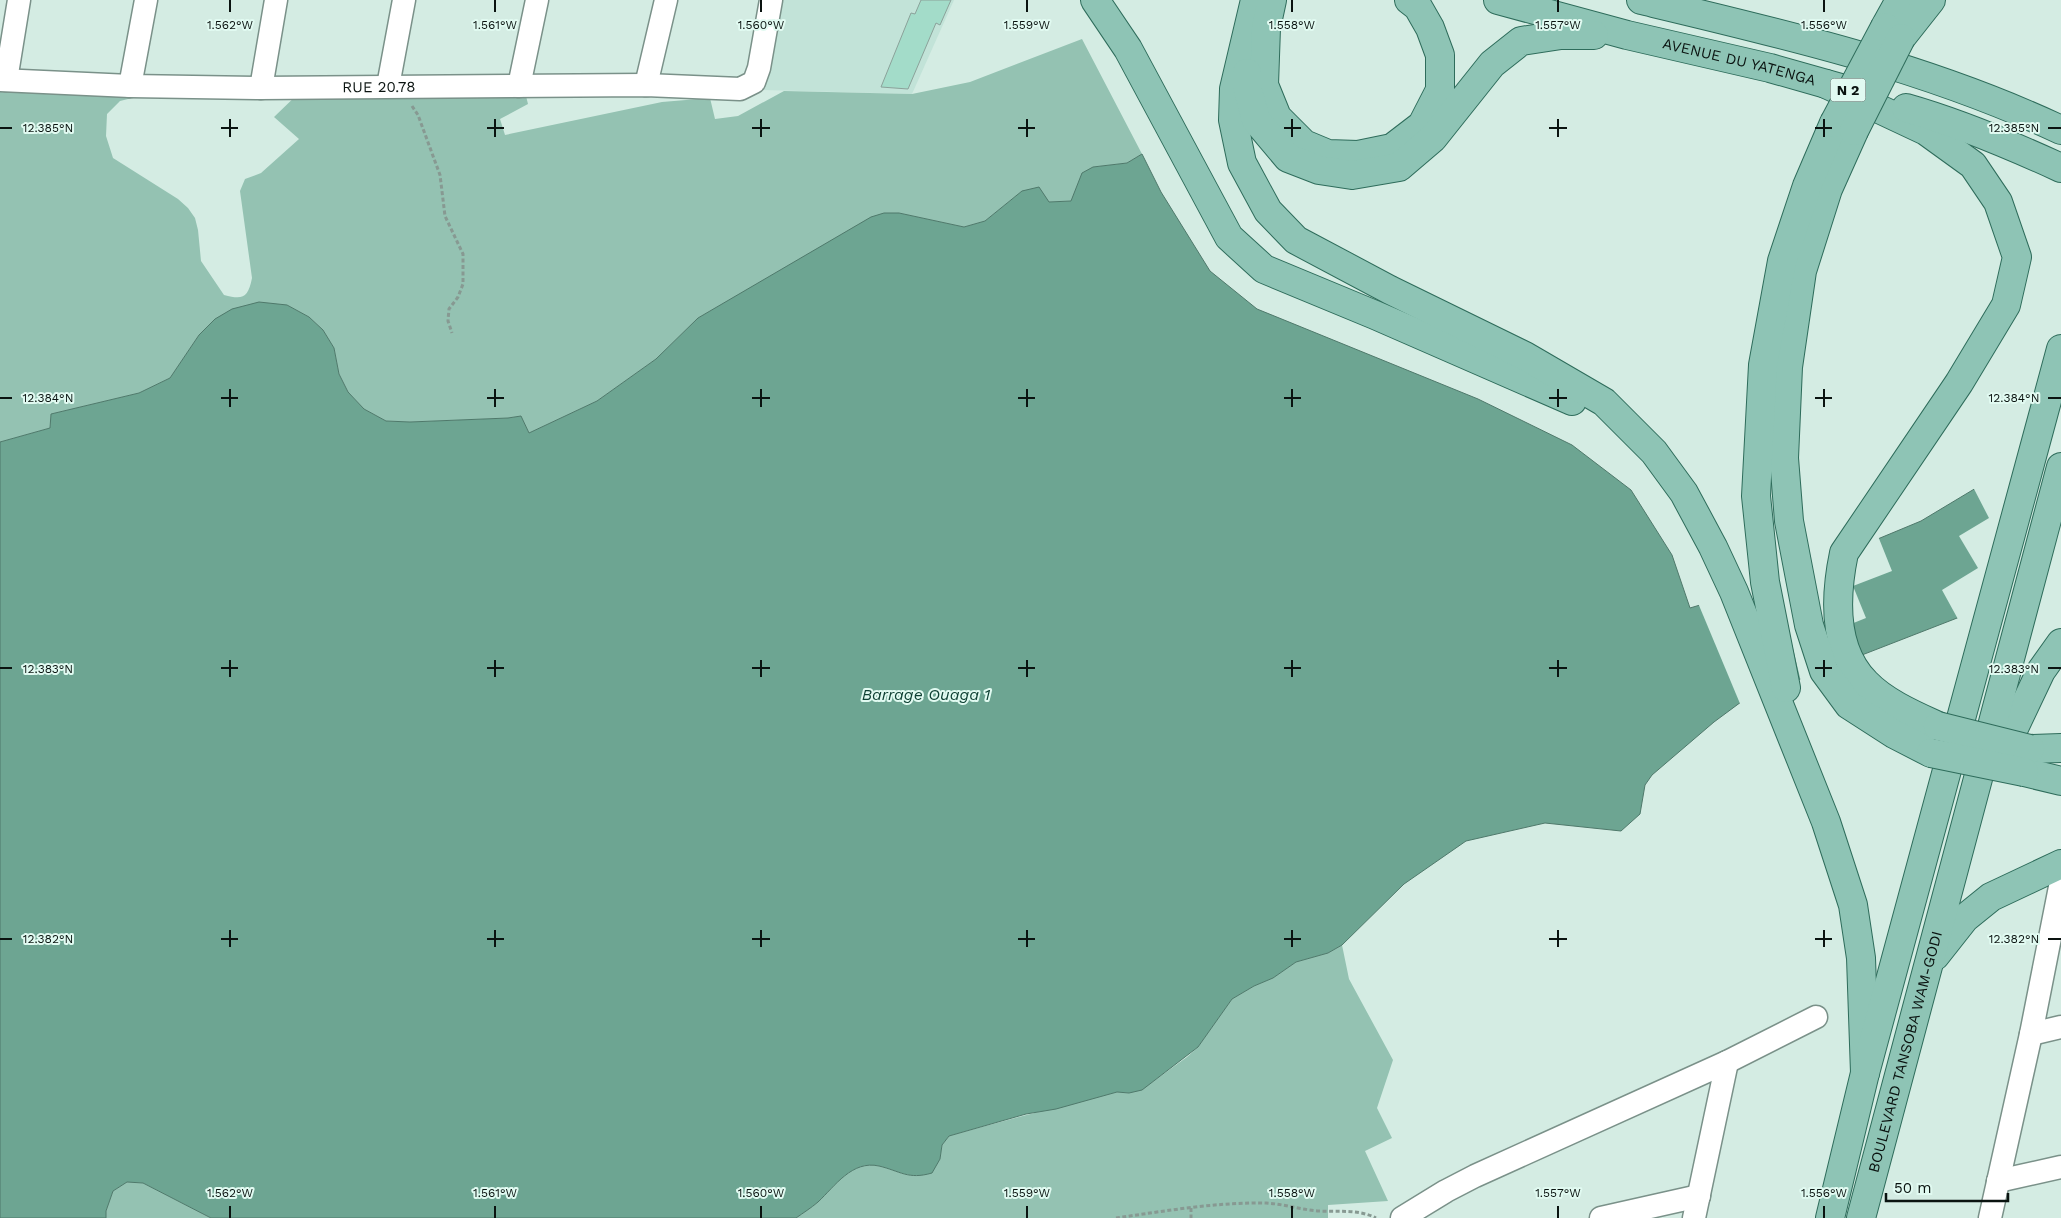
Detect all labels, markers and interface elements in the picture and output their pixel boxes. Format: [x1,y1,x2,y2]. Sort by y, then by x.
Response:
text: 1.562°W [207,18,254,32]
text: 1.561°W [473,18,517,32]
text: 1.560°W [738,18,785,32]
text: 1.559°W [1004,18,1051,32]
text: 1.558°W [1269,18,1316,32]
text: 1.557°W [1535,18,1581,32]
text: 1.556°W [1801,18,1848,32]
street label: AVENUE DU YATENGA [1661,34,1818,90]
street label: RUE 20.78 [342,78,415,96]
road number: N 2 [1830,78,1866,102]
text: 12.385°N [23,121,73,135]
text: 12.385°N [1989,121,2039,135]
text: 12.384°N [23,391,73,405]
text: 12.384°N [1989,391,2039,405]
text: 12.383°N [23,662,73,676]
text: 12.383°N [1989,662,2039,676]
water label: Barrage Ouaga 1 [862,685,990,704]
street label: BOULEVARD TANSOBA WAM-GODI [1864,929,1946,1175]
text: 12.382°N [23,932,73,946]
text: 12.382°N [1989,932,2039,946]
scale bar [1886,1170,2008,1202]
text: 50 m [1894,1179,1931,1197]
text: 1.562°W [207,1186,254,1200]
text: 1.561°W [473,1186,517,1200]
text: 1.560°W [738,1186,785,1200]
text: 1.559°W [1004,1186,1051,1200]
text: 1.558°W [1269,1186,1316,1200]
text: 1.557°W [1535,1186,1581,1200]
text: 1.556°W [1801,1186,1848,1200]

